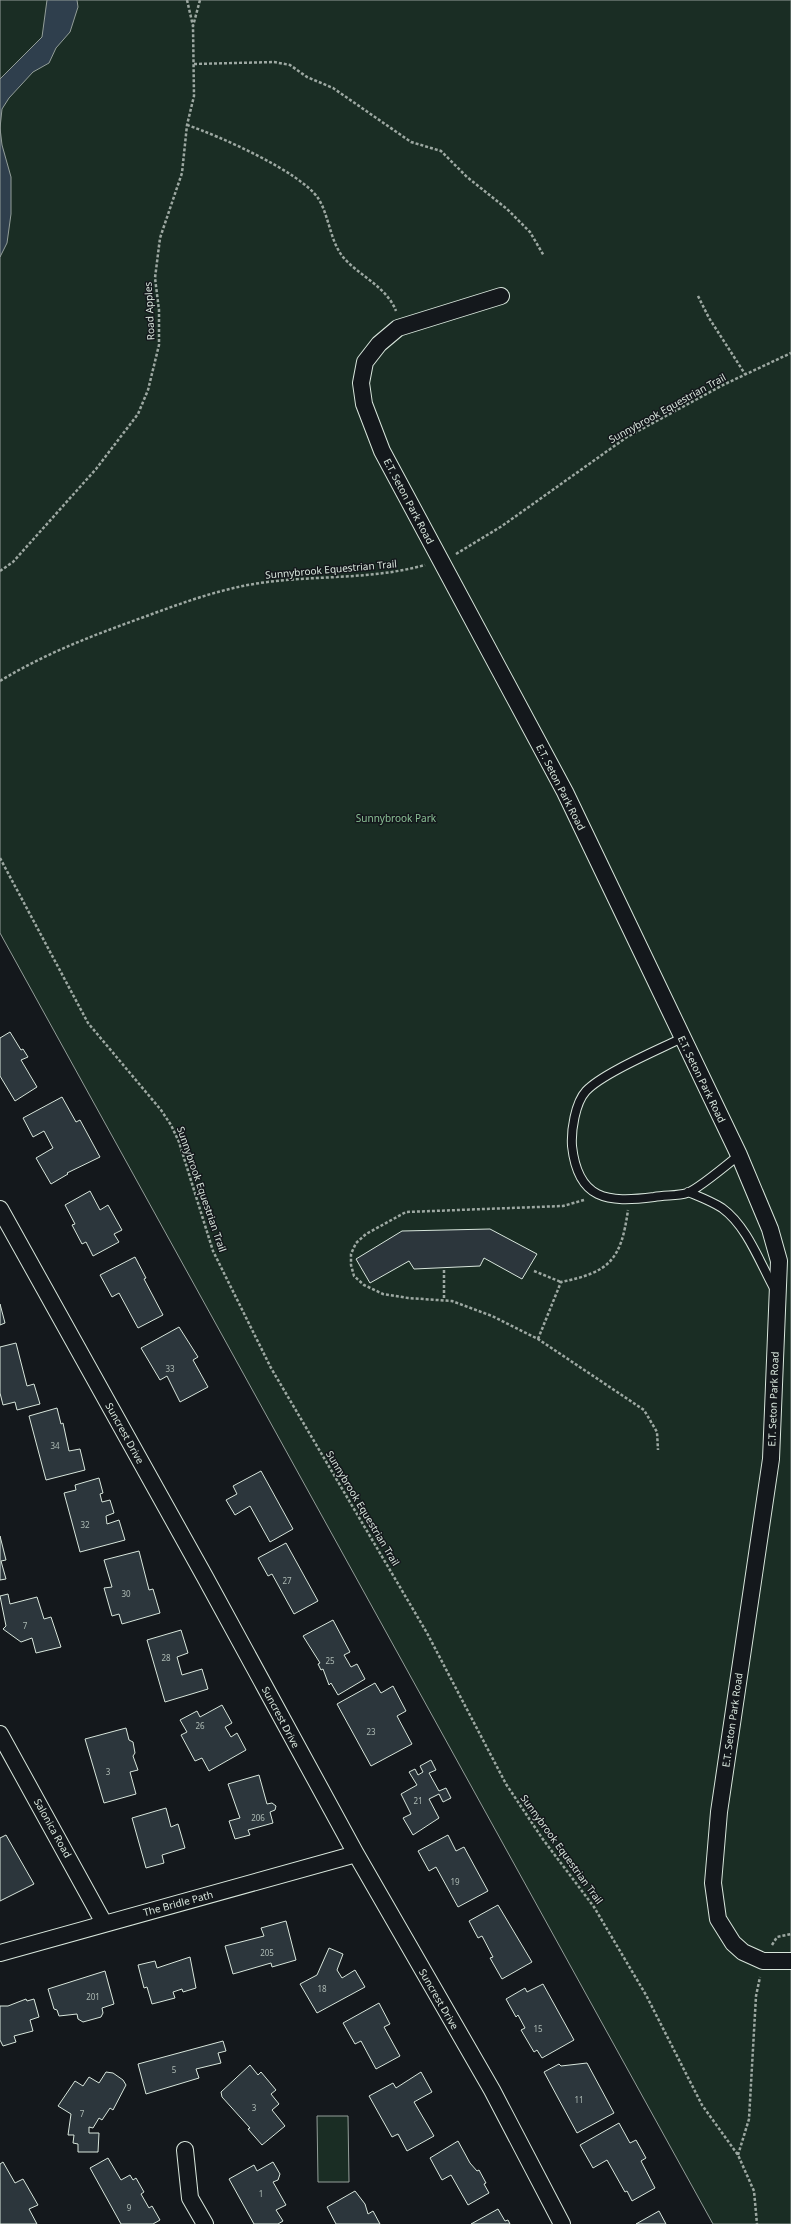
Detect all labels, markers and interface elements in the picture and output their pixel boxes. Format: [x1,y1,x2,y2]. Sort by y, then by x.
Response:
street label: Road Apples [140,281,158,340]
street label: Sunnybrook Equestrian Trail [606,370,728,446]
street label: E.T. Seton Park Road [380,456,438,546]
street label: Sunnybrook Equestrian Trail [265,556,397,582]
street label: E.T. Seton Park Road [533,741,589,833]
park label: Sunnybrook Park [356,811,437,825]
street label: E.T. Seton Park Road [675,1033,729,1125]
street label: Sunnybrook Equestrian Trail [174,1124,230,1254]
street label: E.T. Seton Park Road [764,1351,782,1447]
house number: 33 [165,1363,175,1374]
street label: Suncrest Drive [102,1400,148,1466]
house number: 34 [50,1440,60,1451]
street label: Sunnybrook Equestrian Trail [323,1448,403,1568]
house number: 32 [80,1519,90,1530]
house number: 27 [282,1575,292,1586]
house number: 30 [121,1588,131,1599]
house number: 7 [23,1620,28,1631]
house number: 28 [161,1652,171,1663]
house number: 25 [325,1655,335,1666]
street label: E.T. Seton Park Road [718,1672,746,1768]
street label: Suncrest Drive [259,1684,303,1751]
house number: 26 [195,1720,205,1731]
house number: 23 [366,1726,376,1737]
house number: 3 [106,1766,111,1777]
street label: Sunnybrook Equestrian Trail [518,1791,606,1907]
house number: 21 [413,1795,423,1806]
street label: Salonica Road [31,1796,75,1860]
house number: 206 [251,1812,265,1823]
house number: 19 [450,1876,460,1887]
street label: The Bridle Path [142,1887,214,1919]
house number: 205 [260,1947,274,1958]
street label: Suncrest Drive [416,1966,462,2032]
house number: 18 [317,1983,327,1994]
house number: 201 [86,1991,100,2002]
house number: 15 [533,2023,543,2034]
house number: 5 [172,2064,177,2075]
house number: 11 [574,2094,584,2105]
house number: 3 [252,2102,257,2113]
house number: 7 [80,2108,85,2119]
house number: 1 [259,2188,263,2199]
house number: 9 [127,2202,132,2213]

